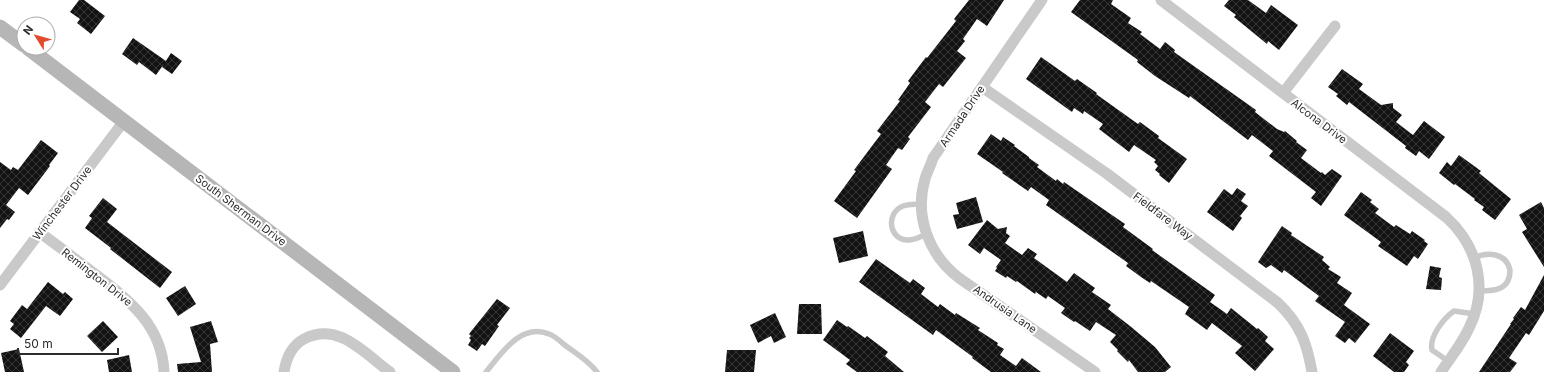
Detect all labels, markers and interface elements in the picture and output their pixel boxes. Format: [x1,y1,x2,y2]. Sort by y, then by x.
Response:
north arrow [16,16,56,56]
text: N [20,22,36,38]
street label: Armada Drive [936,83,988,149]
street label: Alcona Drive [1288,95,1350,147]
street label: Winchester Drive [29,163,95,243]
street label: South Sherman Drive [193,171,289,249]
street label: Fieldfare Way [1130,189,1196,243]
street label: Remington Drive [59,245,135,309]
street label: Andrusia Lane [970,282,1040,336]
scale bar [18,330,118,356]
text: 50 m [24,336,53,351]

